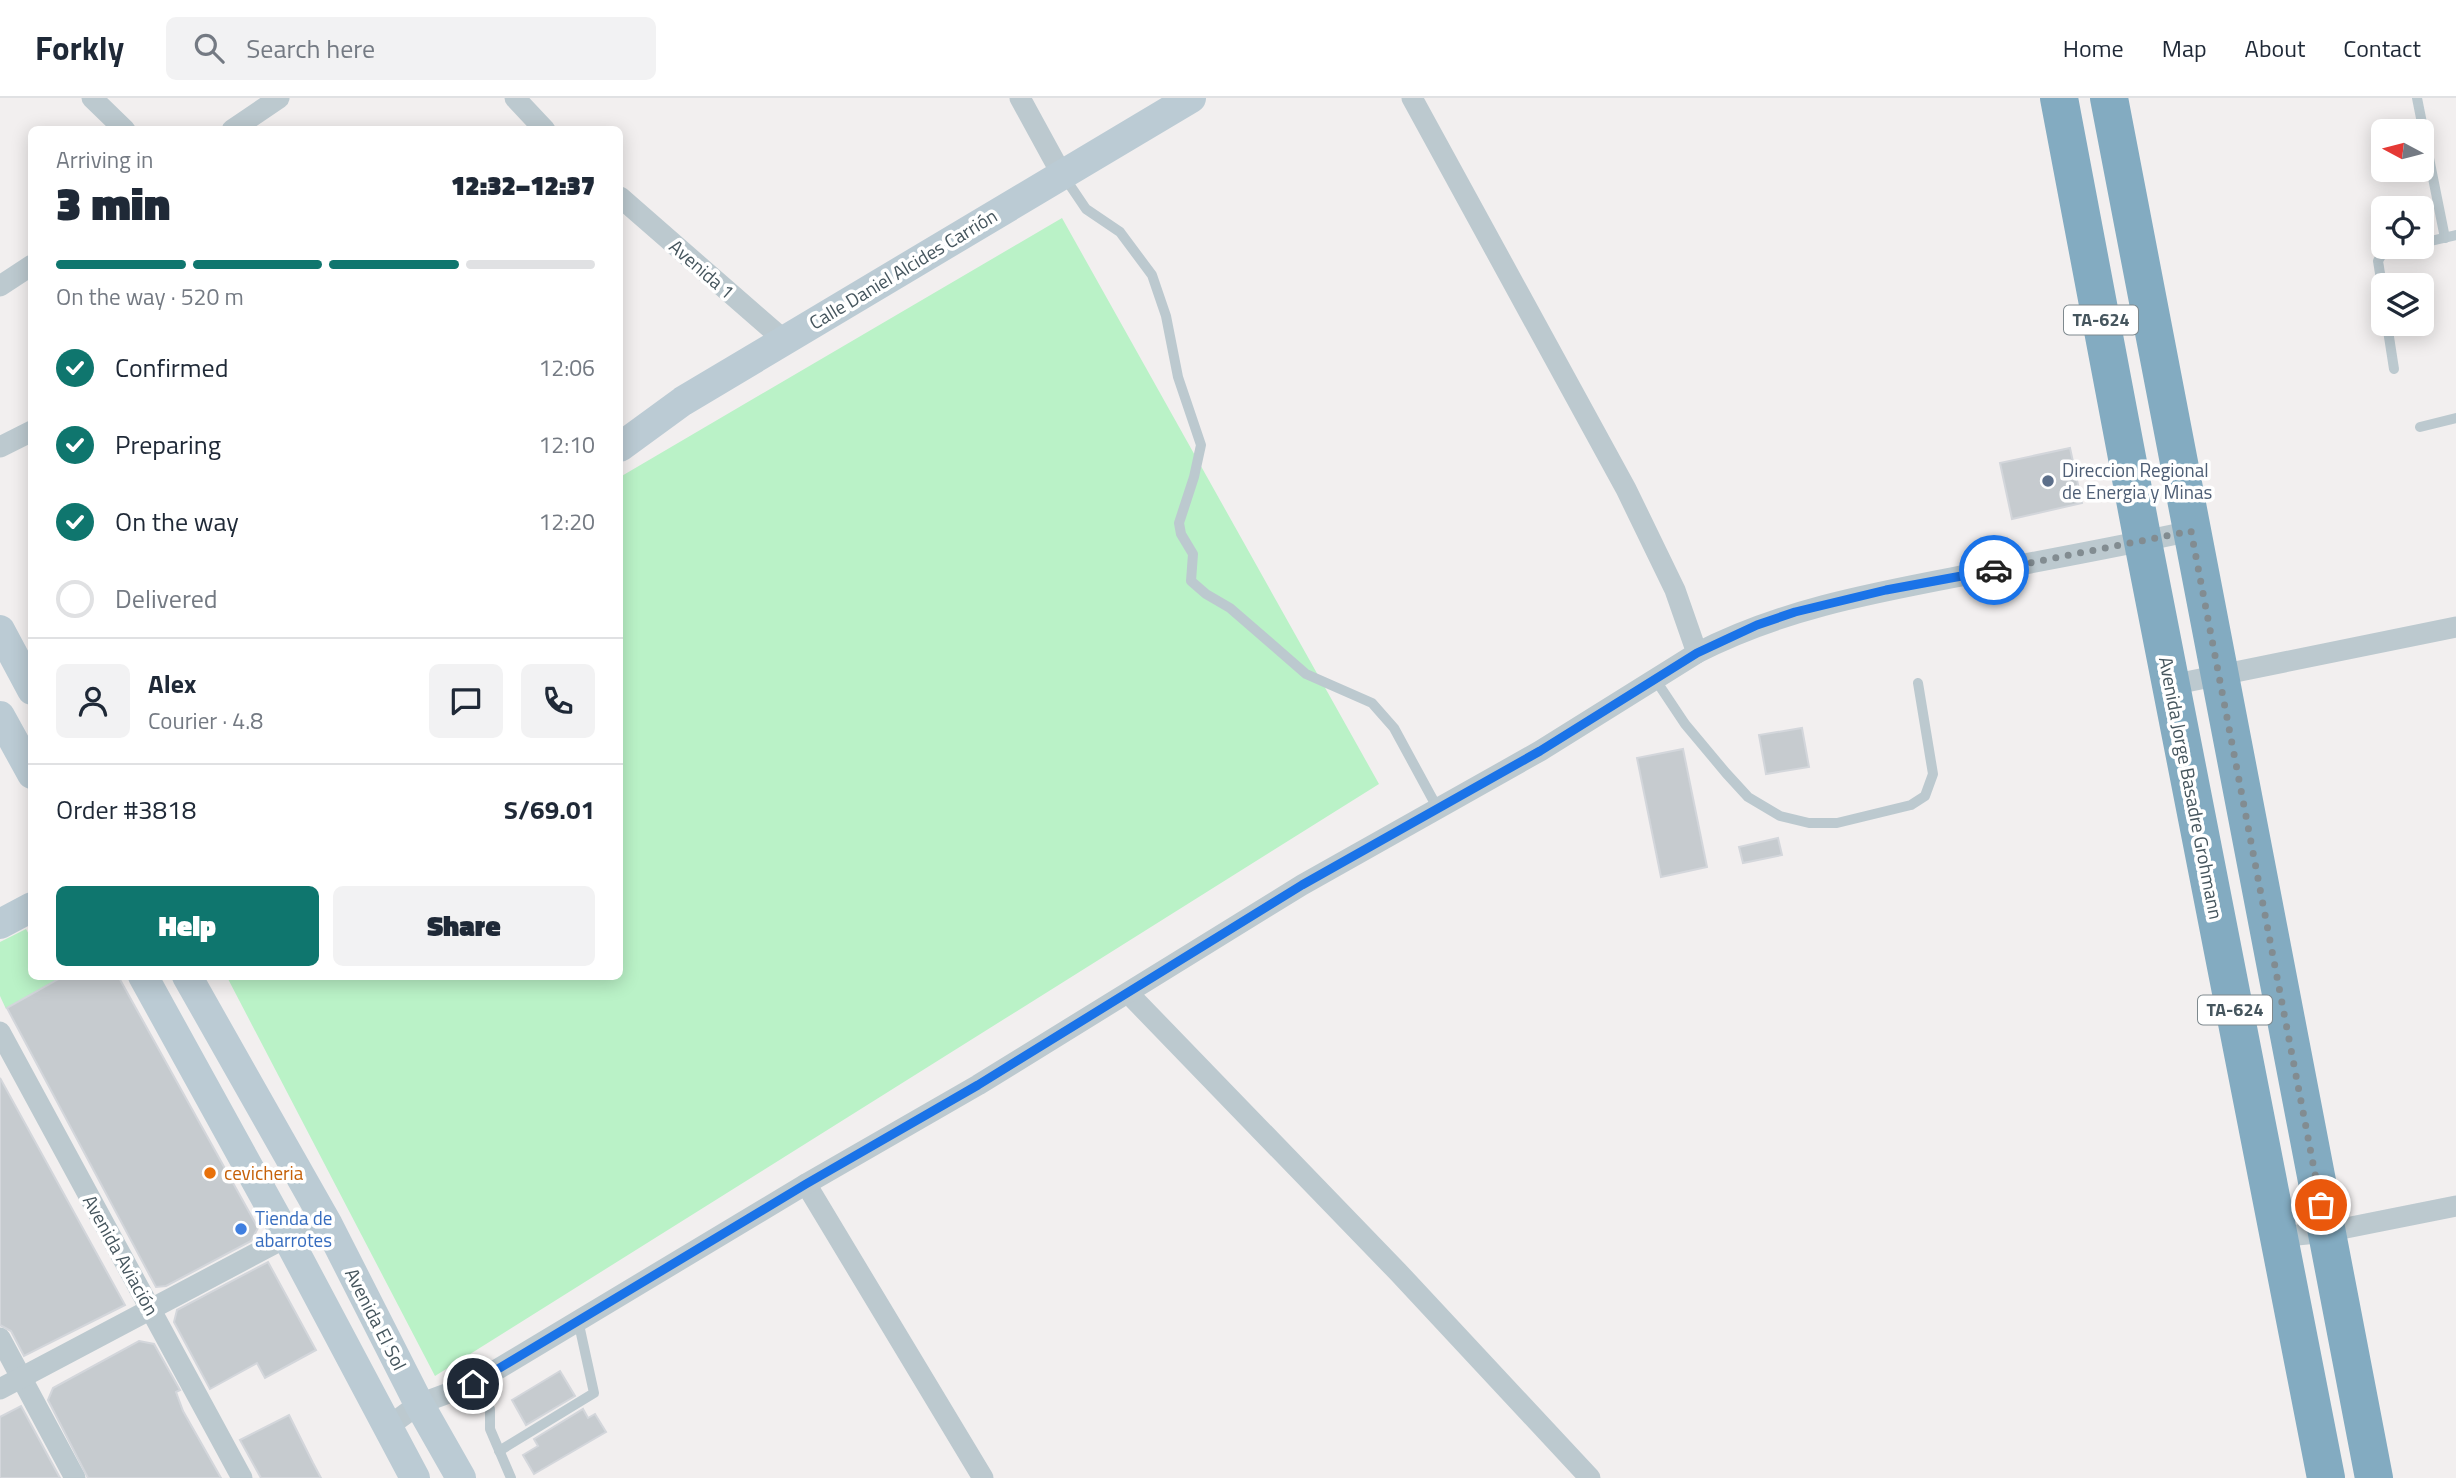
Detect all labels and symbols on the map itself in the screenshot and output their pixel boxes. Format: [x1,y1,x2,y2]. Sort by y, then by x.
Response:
north arrow [2371,119,2434,182]
street label: Calle Daniel Alcides Carrión [803,201,1002,336]
street label: Avenida 1 [663,232,741,305]
road number: TA-624 [2064,306,2138,334]
place label: Direccion Regional de Energia y Minas [2062,455,2212,506]
marker: Direccion Regional de Energia y Minas [2040,473,2056,489]
courier [1959,535,2029,605]
street label: Avenida Jorge Basadre Grohmann [2152,654,2231,922]
road number: TA-624 [2198,995,2272,1024]
place label: cevicheria [224,1158,304,1187]
marker: cevicheria [202,1165,218,1181]
pin [2291,1175,2351,1235]
street label: Avenida Aviación [76,1189,167,1320]
place label: Tienda de abarrotes [255,1203,332,1254]
marker: Tienda de abarrotes [233,1221,249,1237]
street label: Avenida El Sol [338,1263,415,1375]
pin [443,1354,503,1414]

